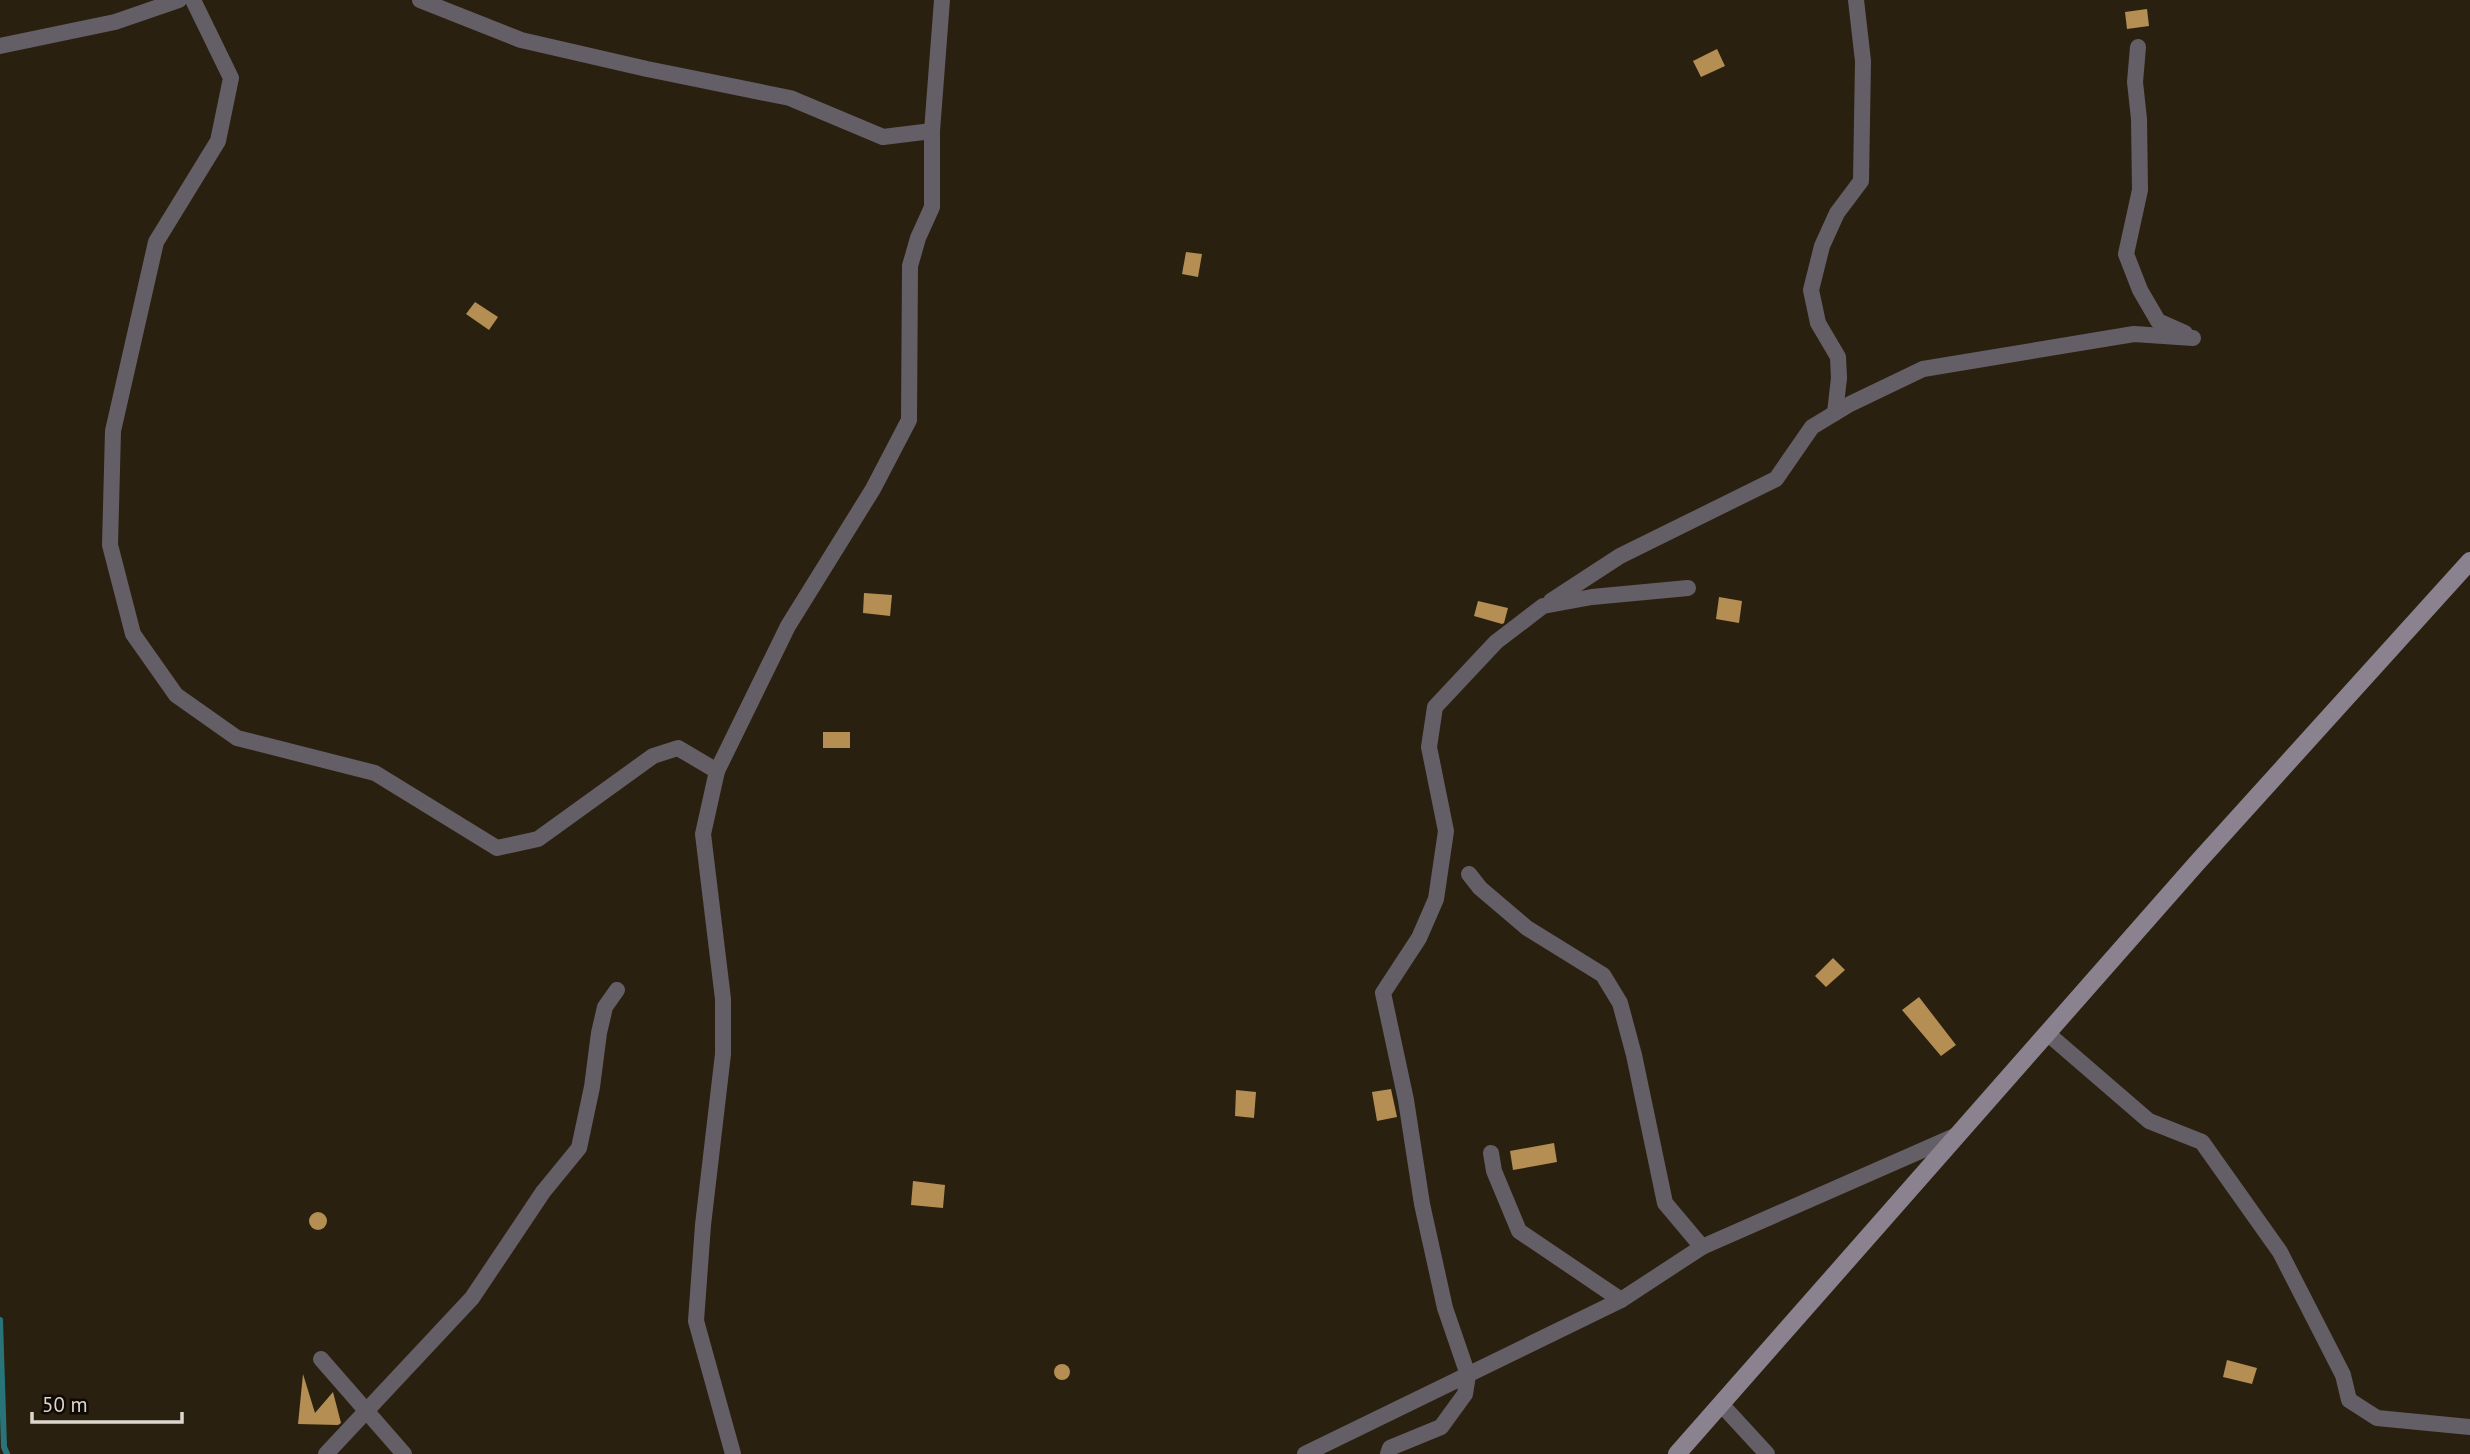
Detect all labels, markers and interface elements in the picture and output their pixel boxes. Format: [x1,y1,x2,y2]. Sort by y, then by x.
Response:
scale bar [32,1380,182,1424]
text: 50 m [42,1391,88,1418]

